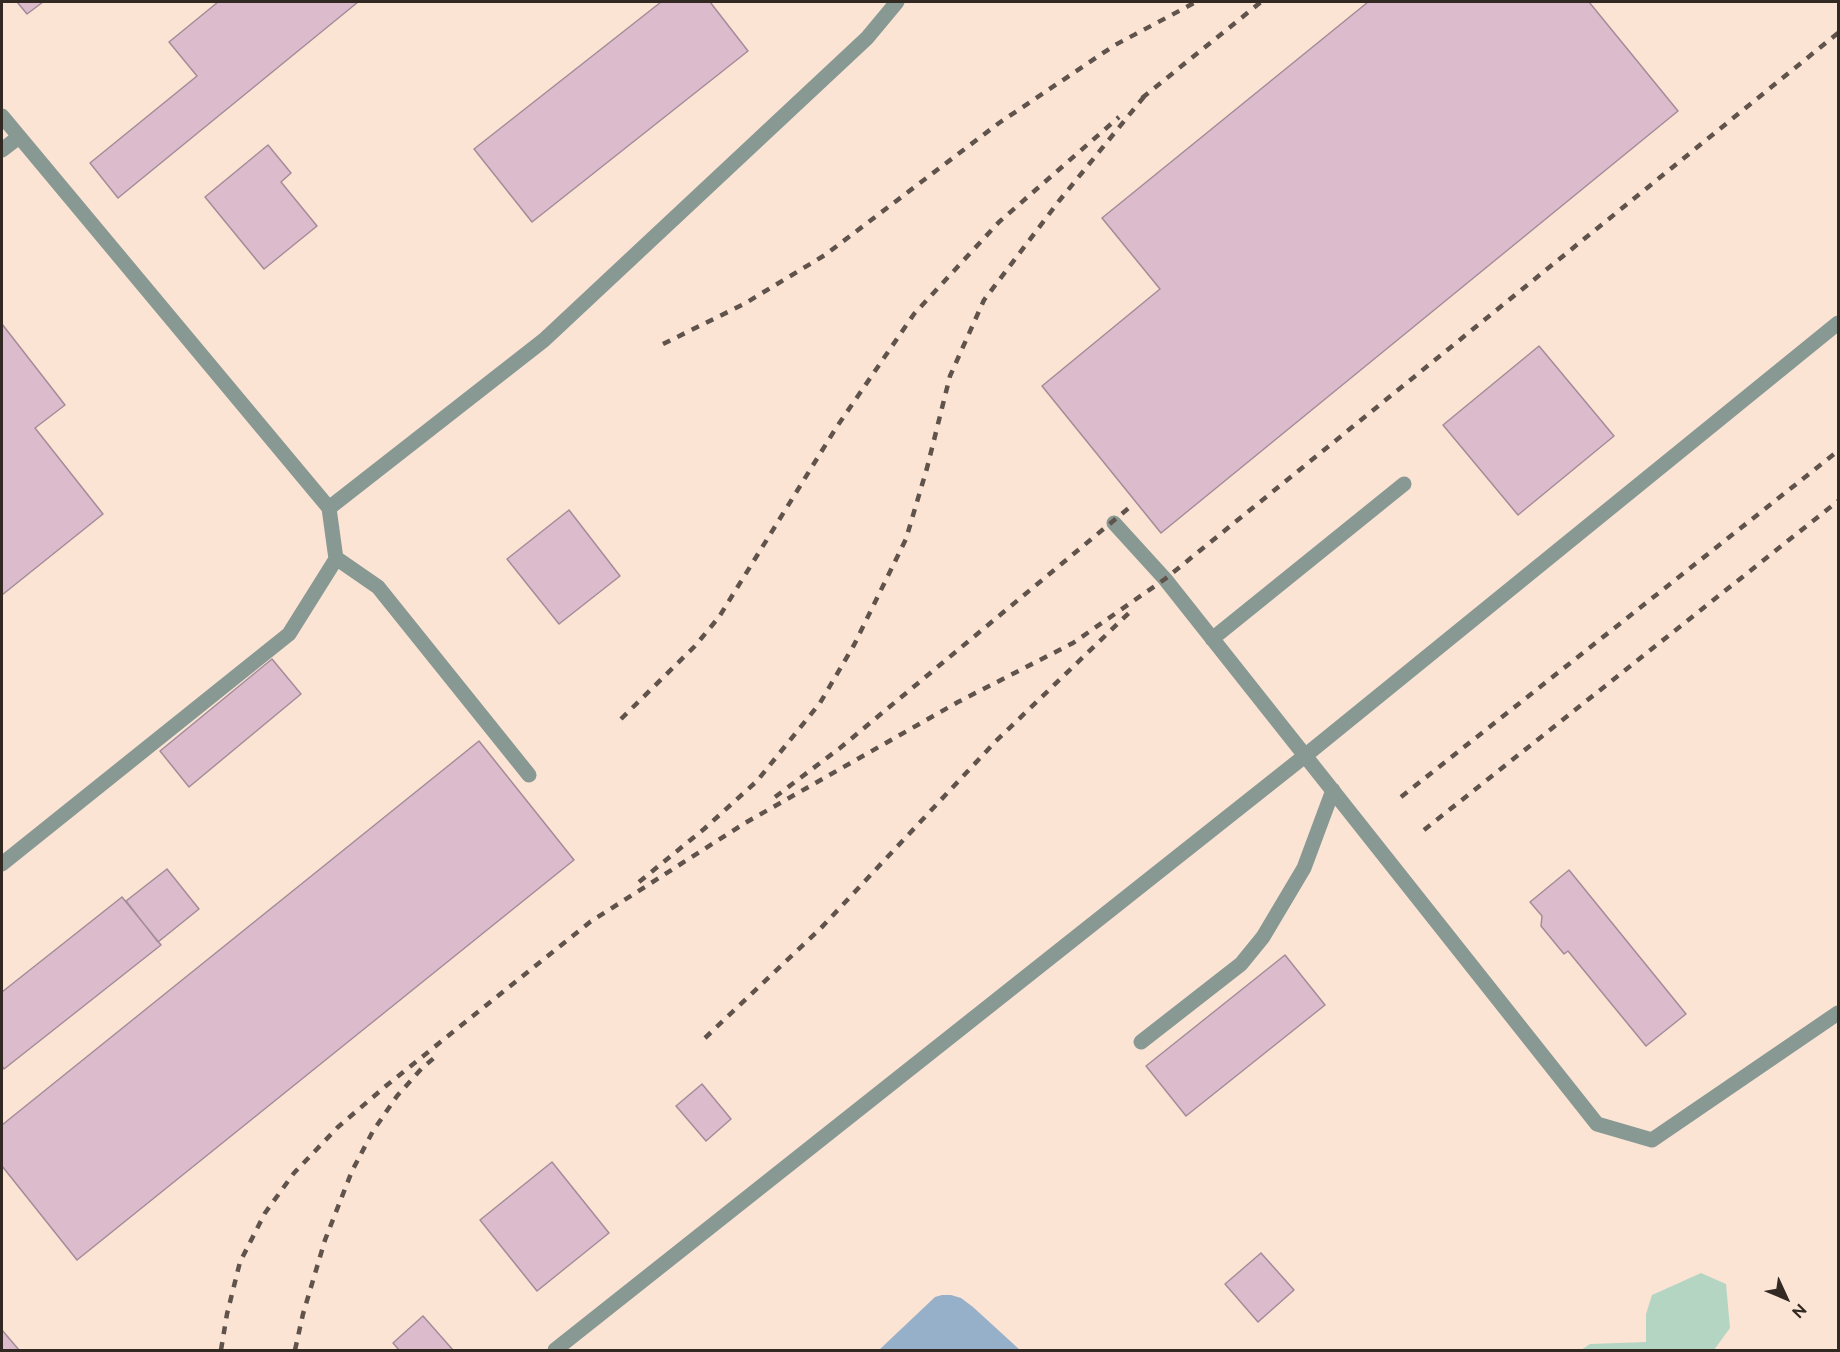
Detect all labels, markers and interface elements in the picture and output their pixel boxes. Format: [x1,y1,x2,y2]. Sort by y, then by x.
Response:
north arrow [1756,1268,1816,1328]
text: N [1788,1300,1810,1322]

